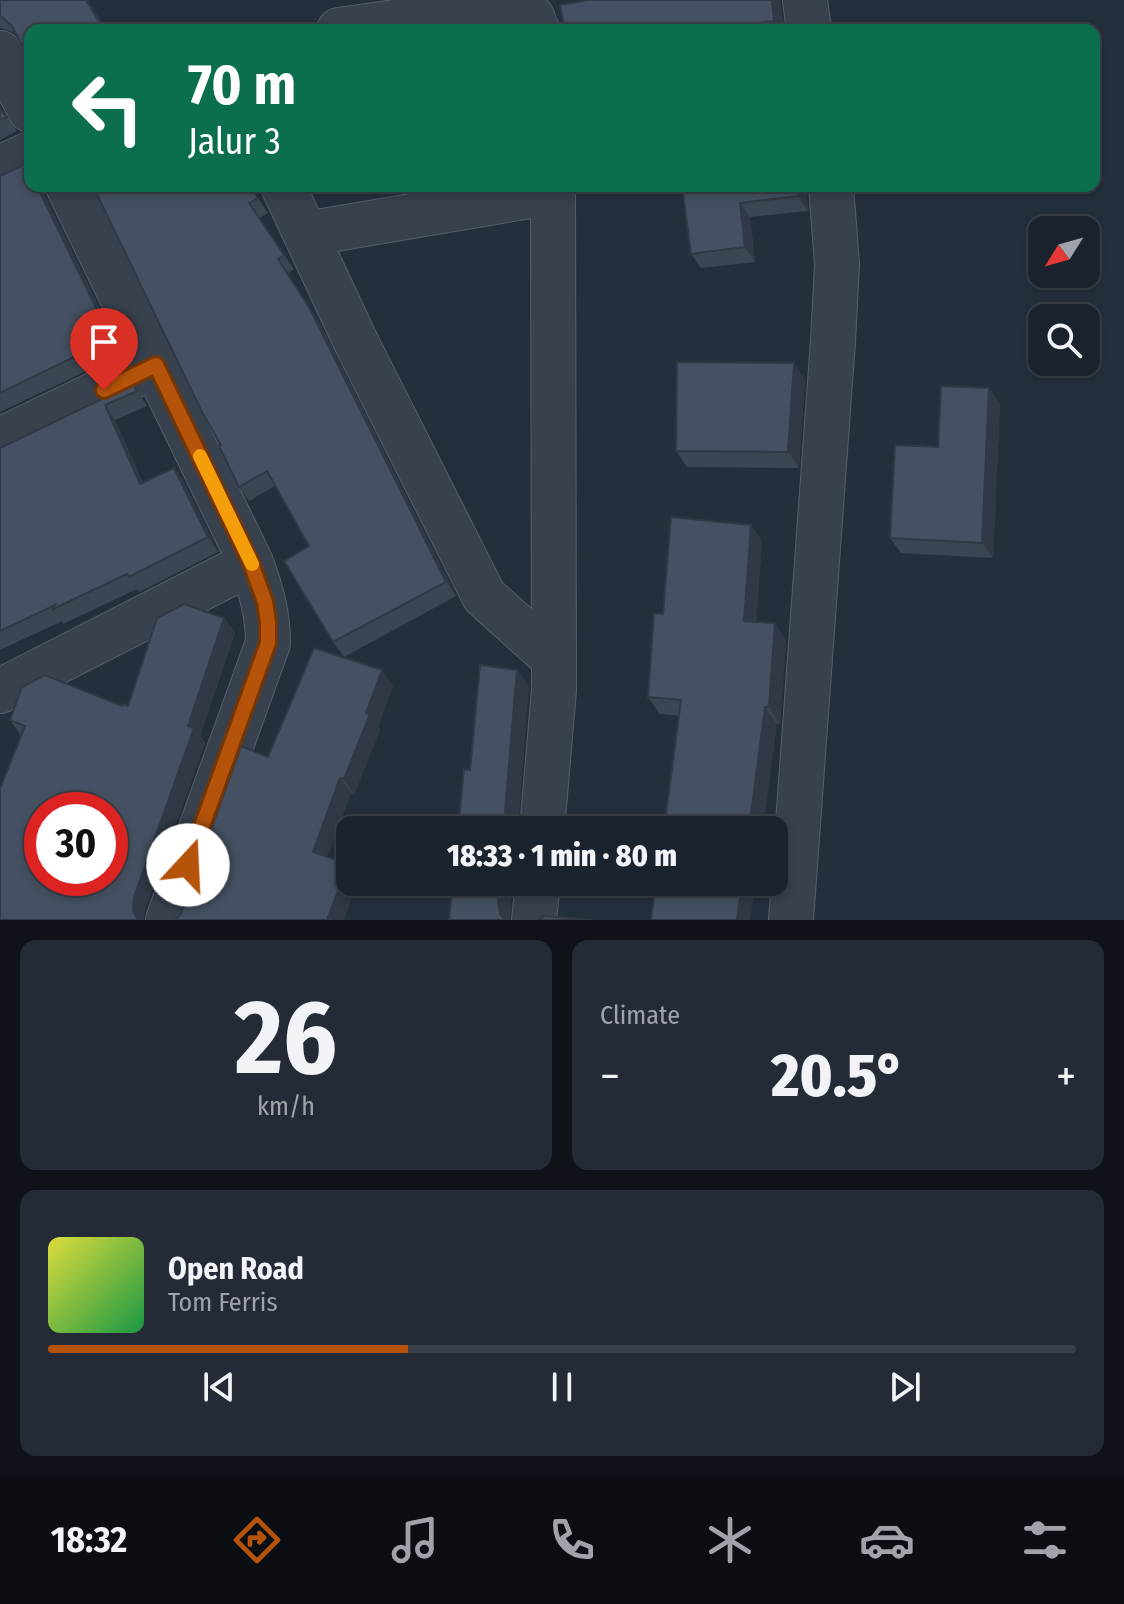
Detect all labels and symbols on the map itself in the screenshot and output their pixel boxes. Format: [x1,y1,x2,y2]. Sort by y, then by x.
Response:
north arrow [1028,216,1100,288]
pin [70,308,138,390]
speed limit sign: 30 [24,792,128,896]
position arrow [146,823,230,907]

